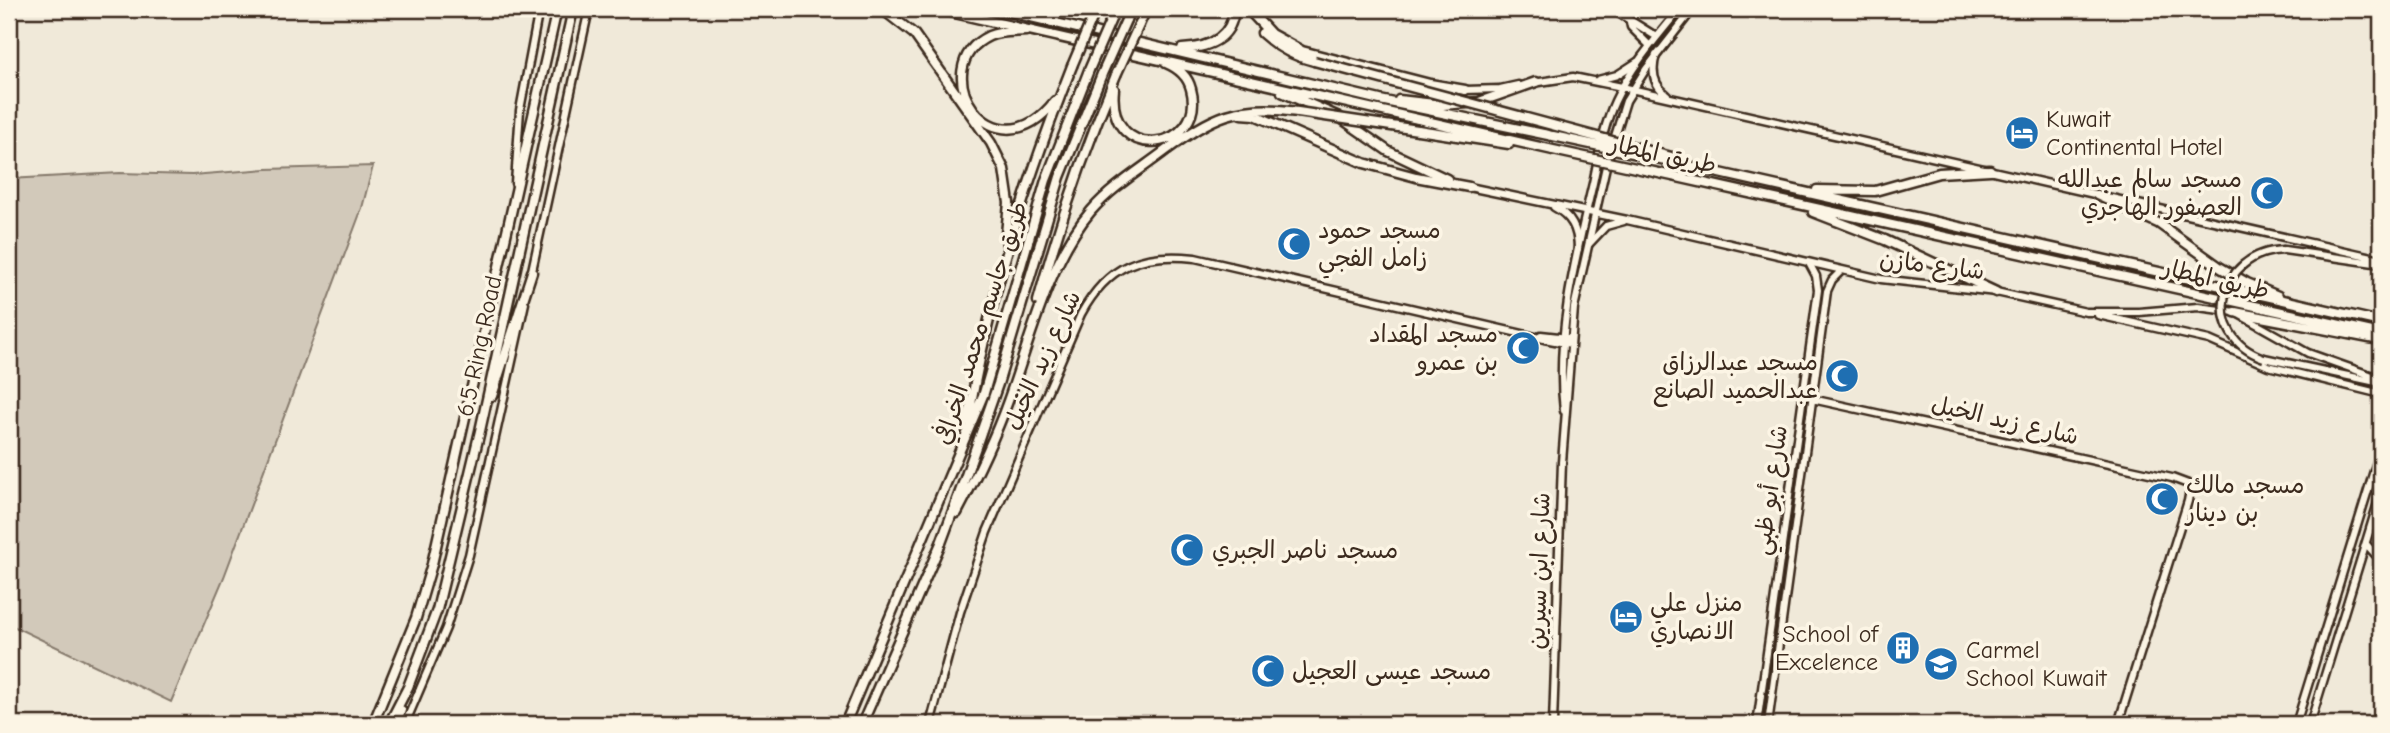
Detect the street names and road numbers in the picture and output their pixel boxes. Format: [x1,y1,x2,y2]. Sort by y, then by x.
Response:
street label: طريق المطار [1605,129,1719,179]
street label: طريق جاسم محمد الخرافي [927,198,1037,449]
street label: شارع مازن [1878,245,1986,288]
street label: طريق المطار [2158,253,2272,305]
street label: 6.5 Ring Road [450,273,508,419]
street label: شارع زيد الخيل [998,286,1089,435]
street label: شارع زيد الخيل [1928,389,2081,453]
street label: شارع أبو ظبي [1746,423,1800,558]
street label: شارع ابن سيرين [1522,492,1559,650]

